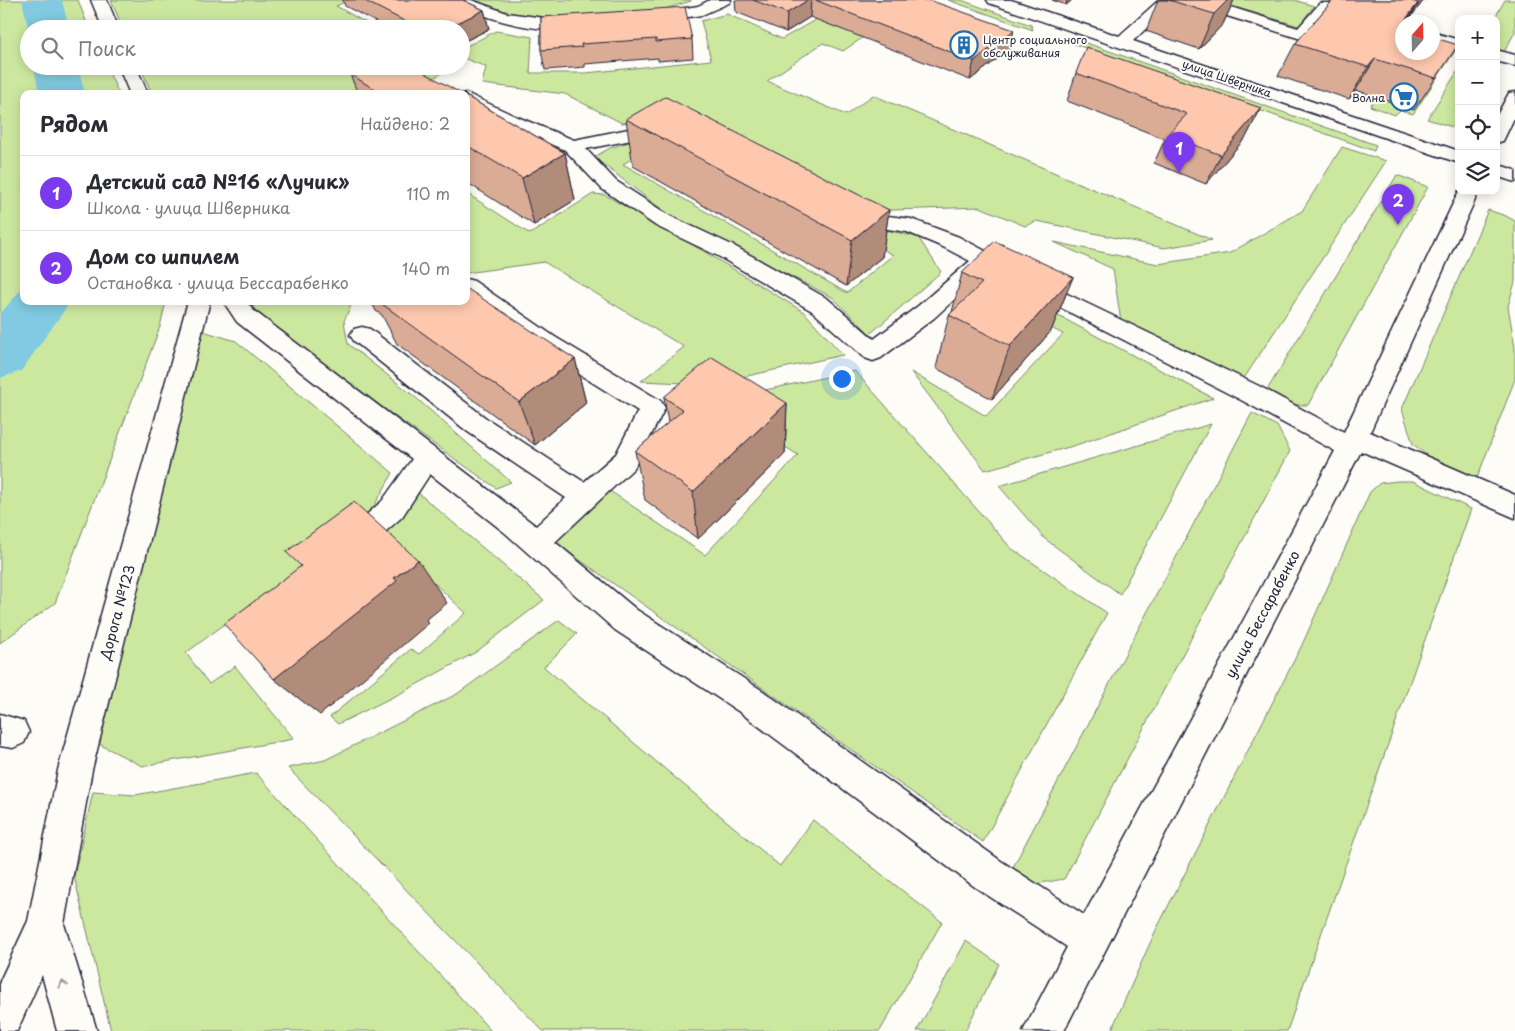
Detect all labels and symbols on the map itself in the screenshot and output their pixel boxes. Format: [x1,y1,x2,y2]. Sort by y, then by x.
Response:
north arrow [1395,15,1440,60]
building icon: Центр социального обслуживания [949,30,979,60]
place label: Центр социального обслуживания [983,31,1087,61]
street label: улица Шверника [1180,55,1274,101]
supermarket icon: Волна [1389,82,1419,112]
place label: Волна [1352,89,1385,106]
pin: 1 [1163,132,1195,173]
pin: 2 [1382,184,1414,225]
your location [829,366,855,392]
street label: улица Бессарабенко [1219,546,1305,681]
street label: Дорога №123 [94,562,140,663]
one-way arrow [59,981,69,989]

